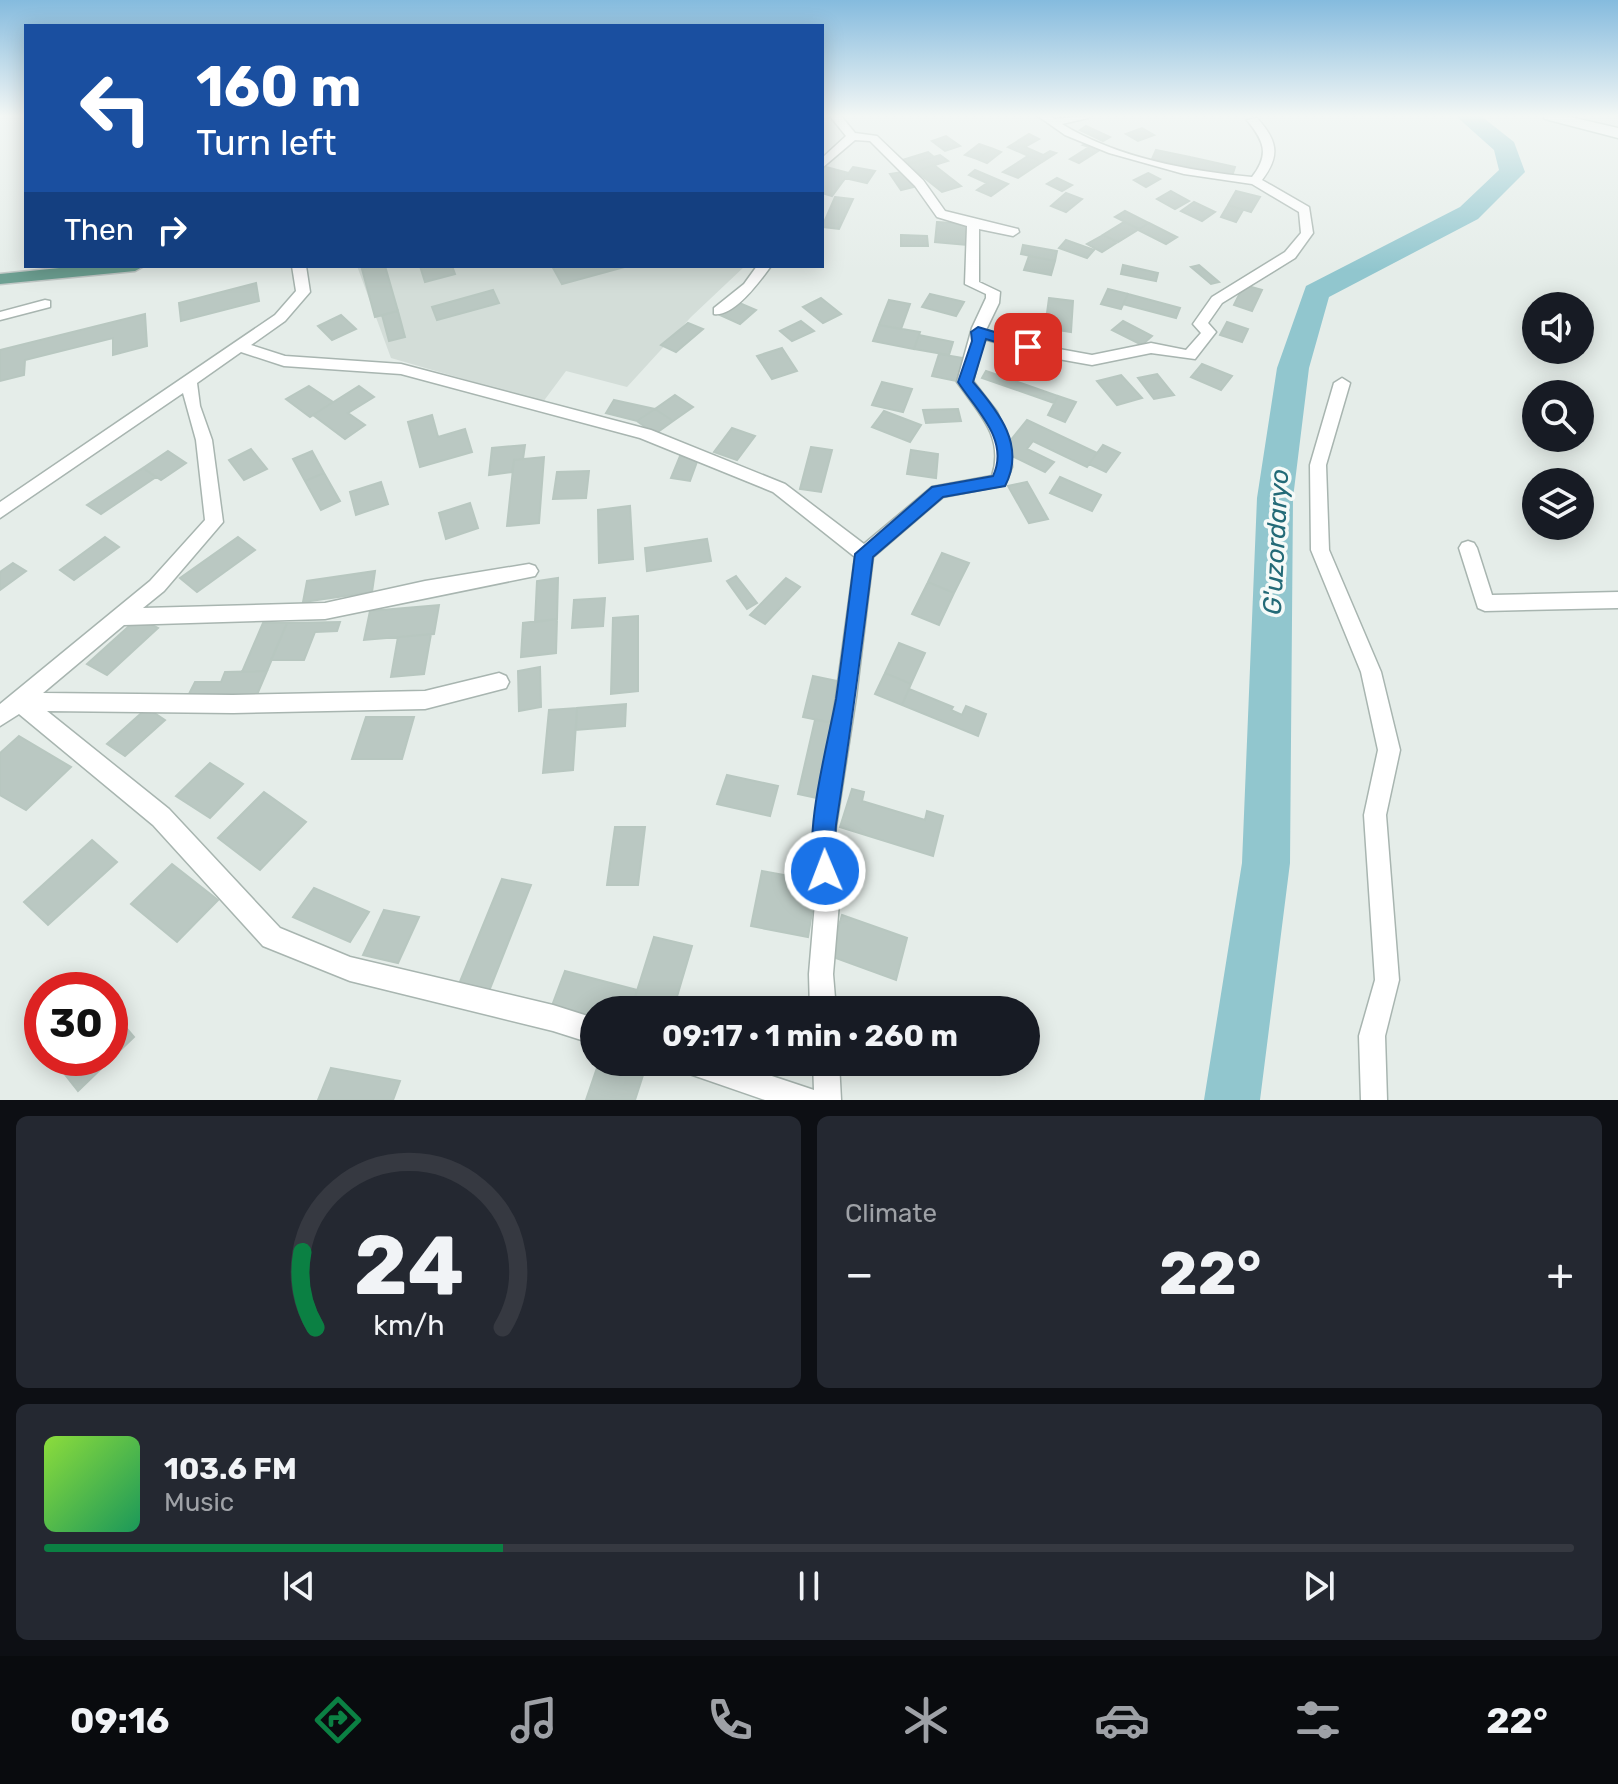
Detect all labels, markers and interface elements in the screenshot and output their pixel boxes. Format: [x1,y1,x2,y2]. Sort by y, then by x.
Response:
text: 160 m [196,54,362,120]
icon: left [64,56,168,160]
text: Turn left [196,121,337,164]
icon: right [150,208,194,252]
text: Then [64,212,134,248]
map controls [1522,292,1594,540]
button: sound [1522,292,1594,364]
pin [994,313,1062,381]
icon: arrive [1006,325,1050,369]
button: search [1522,380,1594,452]
water label: G'uzordaryo [1257,468,1295,616]
button: layers [1522,468,1594,540]
position arrow [783,829,867,913]
speed limit sign: 30 [24,972,128,1076]
text: 09:17 · 1 min · 260 m [662,1018,958,1054]
text: Climate [845,1198,937,1229]
text: 24 [353,1216,464,1315]
text: 22° [1159,1238,1261,1309]
text: − [845,1248,874,1300]
text: + [1547,1248,1574,1300]
text: km/h [373,1308,444,1342]
text: 103.6 FM [164,1451,297,1487]
text: Music [164,1487,234,1518]
icon: previous [277,1564,321,1608]
icon: pause [787,1564,831,1608]
icon: next [1297,1564,1341,1608]
icon: directions [310,1692,366,1748]
icon: music [506,1692,562,1748]
icon: phone [702,1692,758,1748]
icon: climate [898,1692,954,1748]
icon: car [1094,1692,1150,1748]
icon: filters [1290,1692,1346,1748]
text: 09:16 [70,1699,169,1742]
text: 22° [1486,1699,1548,1742]

